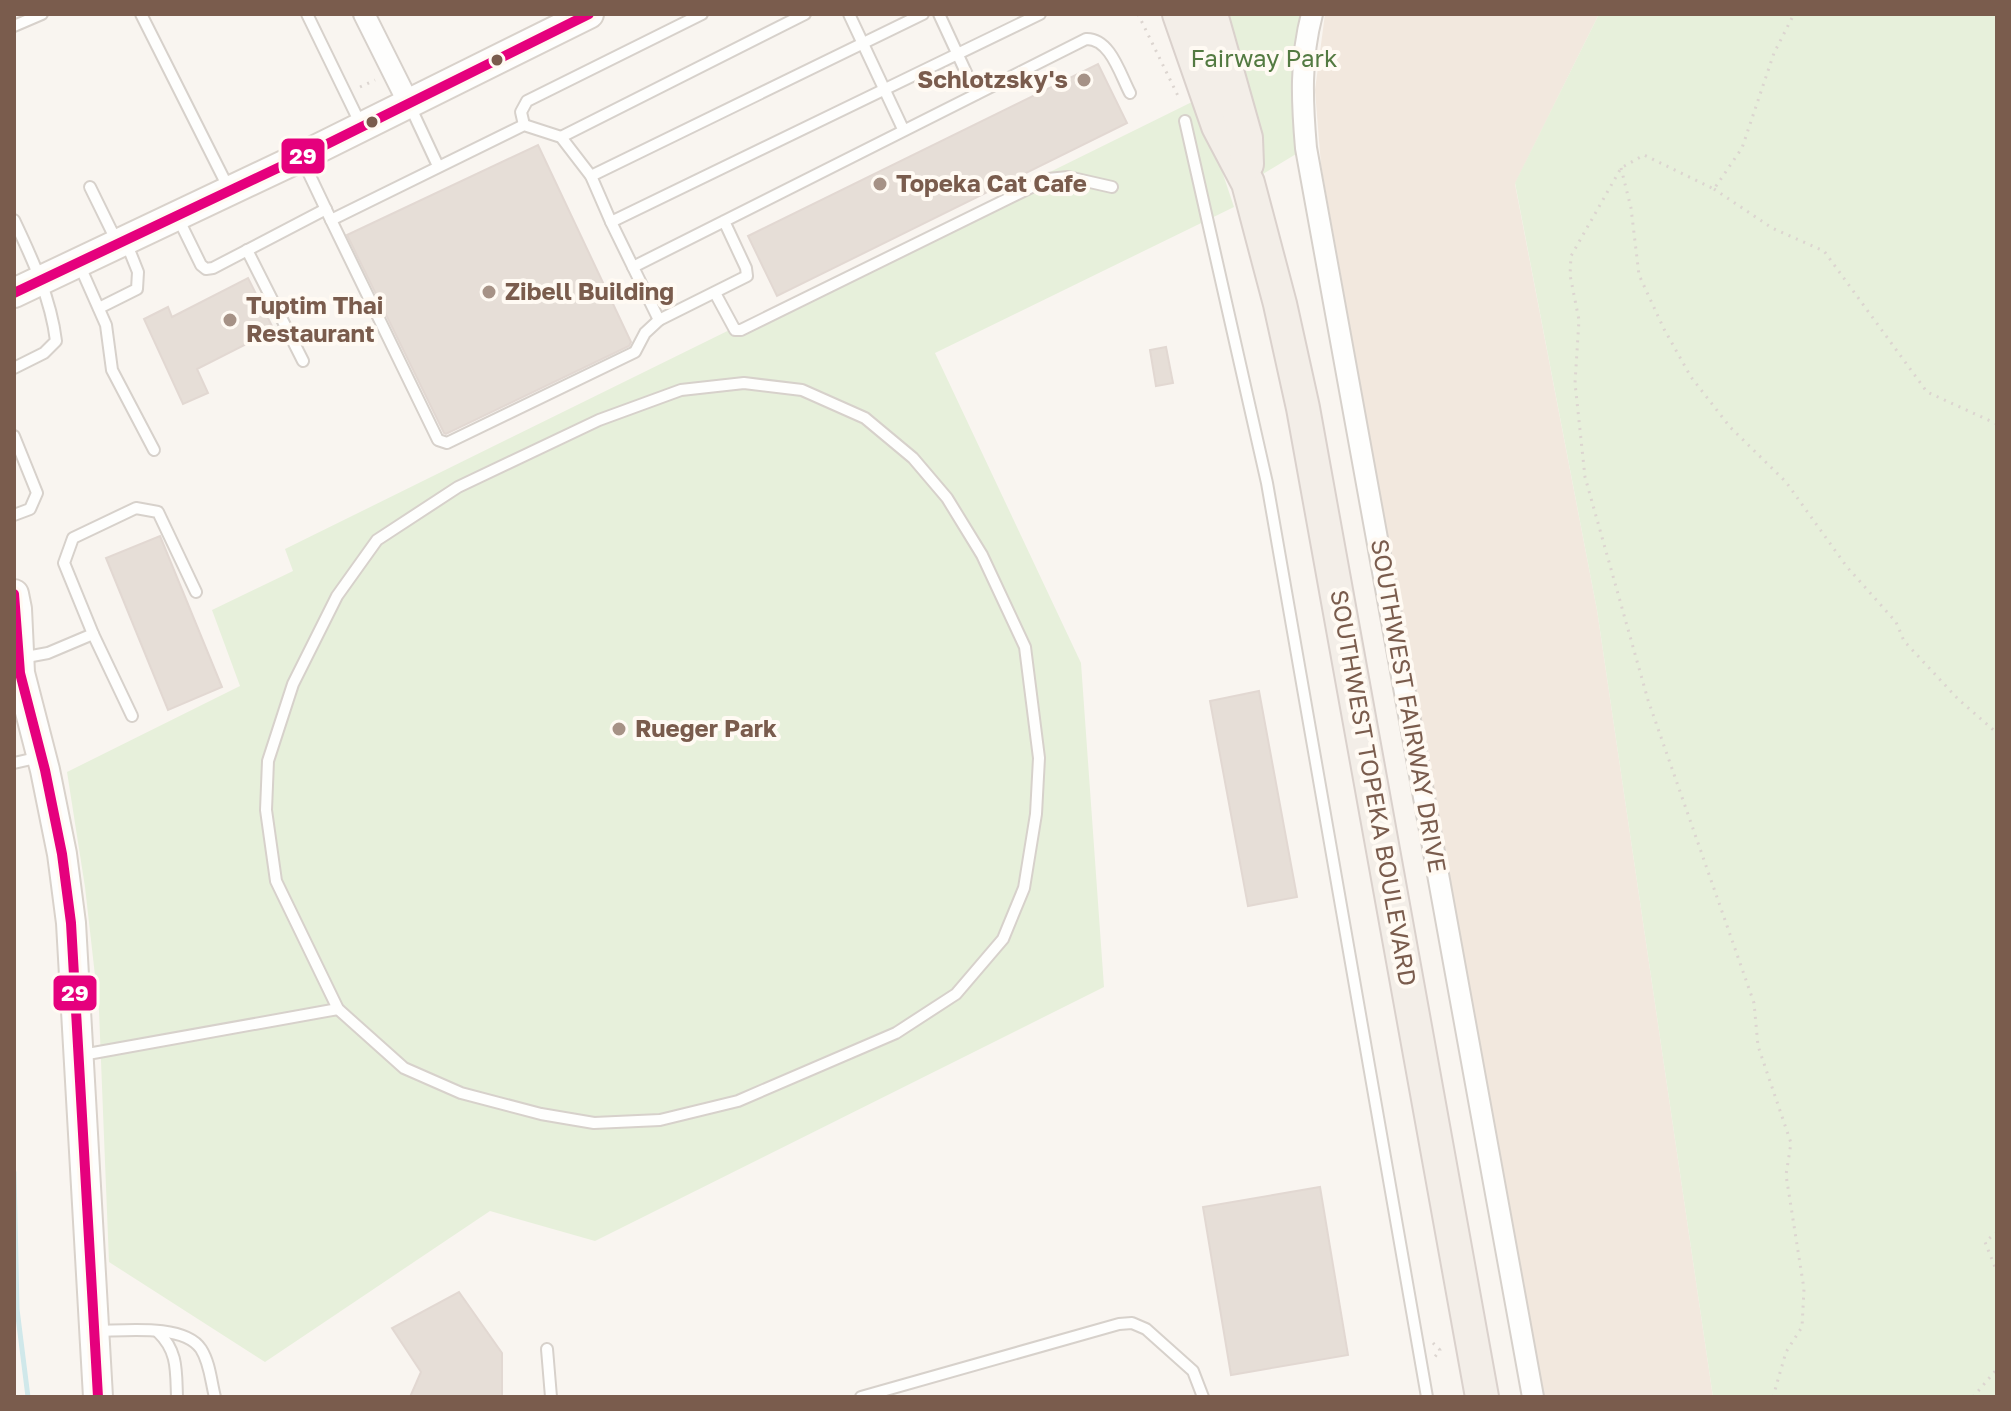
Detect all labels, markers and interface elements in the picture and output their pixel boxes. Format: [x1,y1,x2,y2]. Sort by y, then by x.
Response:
park label: Fairway Park [1190,43,1338,72]
unlabelled marker [489,52,505,68]
place label: Schlotzsky's [917,64,1068,93]
marker: Schlotzsky's [1075,71,1093,89]
unlabelled marker [364,114,380,130]
line badge: 29 [280,137,326,175]
text: 29 [289,142,317,169]
place label: Topeka Cat Cafe [896,168,1087,197]
marker: Topeka Cat Cafe [871,175,889,193]
place label: Zibell Building [505,276,674,305]
marker: Zibell Building [480,283,498,301]
place label: Tuptim Thai Restaurant [246,290,383,347]
marker: Tuptim Thai Restaurant [221,311,239,329]
street label: SOUTHWEST FAIRWAY DRIVE [1366,537,1453,875]
street label: SOUTHWEST TOPEKA BOULEVARD [1325,587,1424,988]
place label: Rueger Park [635,713,777,742]
marker: Rueger Park [610,720,628,738]
line badge: 29 [52,974,98,1012]
text: 29 [61,979,89,1006]

